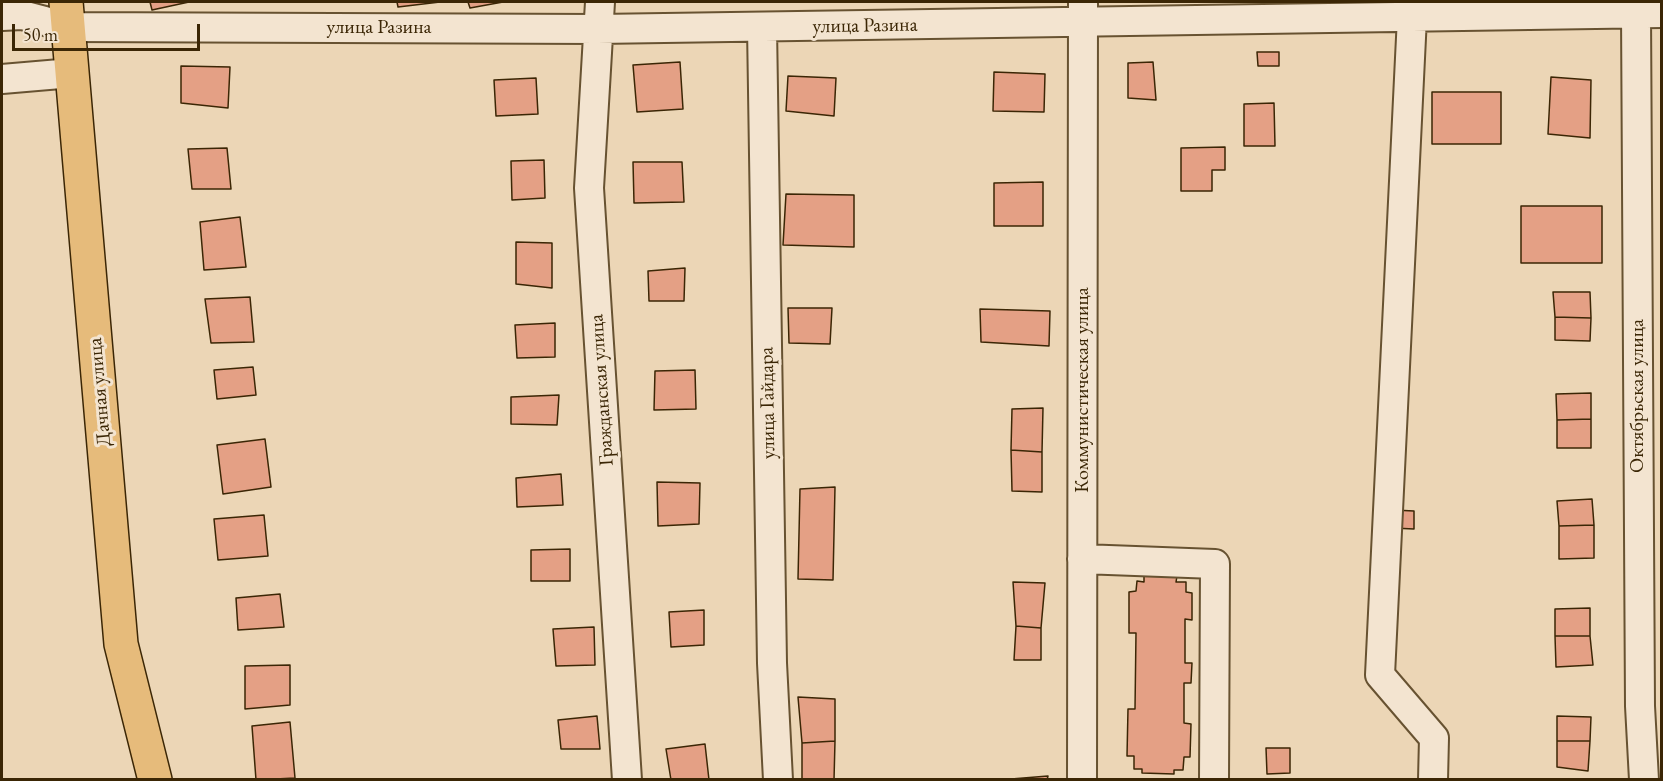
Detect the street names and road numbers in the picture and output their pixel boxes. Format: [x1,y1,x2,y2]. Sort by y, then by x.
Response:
street label: улица Разина [812,13,918,39]
street label: улица Разина [326,16,432,40]
street label: Коммунистическая улица [1071,287,1095,493]
street label: Гражданская улица [585,313,619,467]
street label: Октябрьская улица [1626,319,1650,473]
street label: Дачная улица [83,337,117,447]
street label: улица Гайдара [755,347,781,459]

